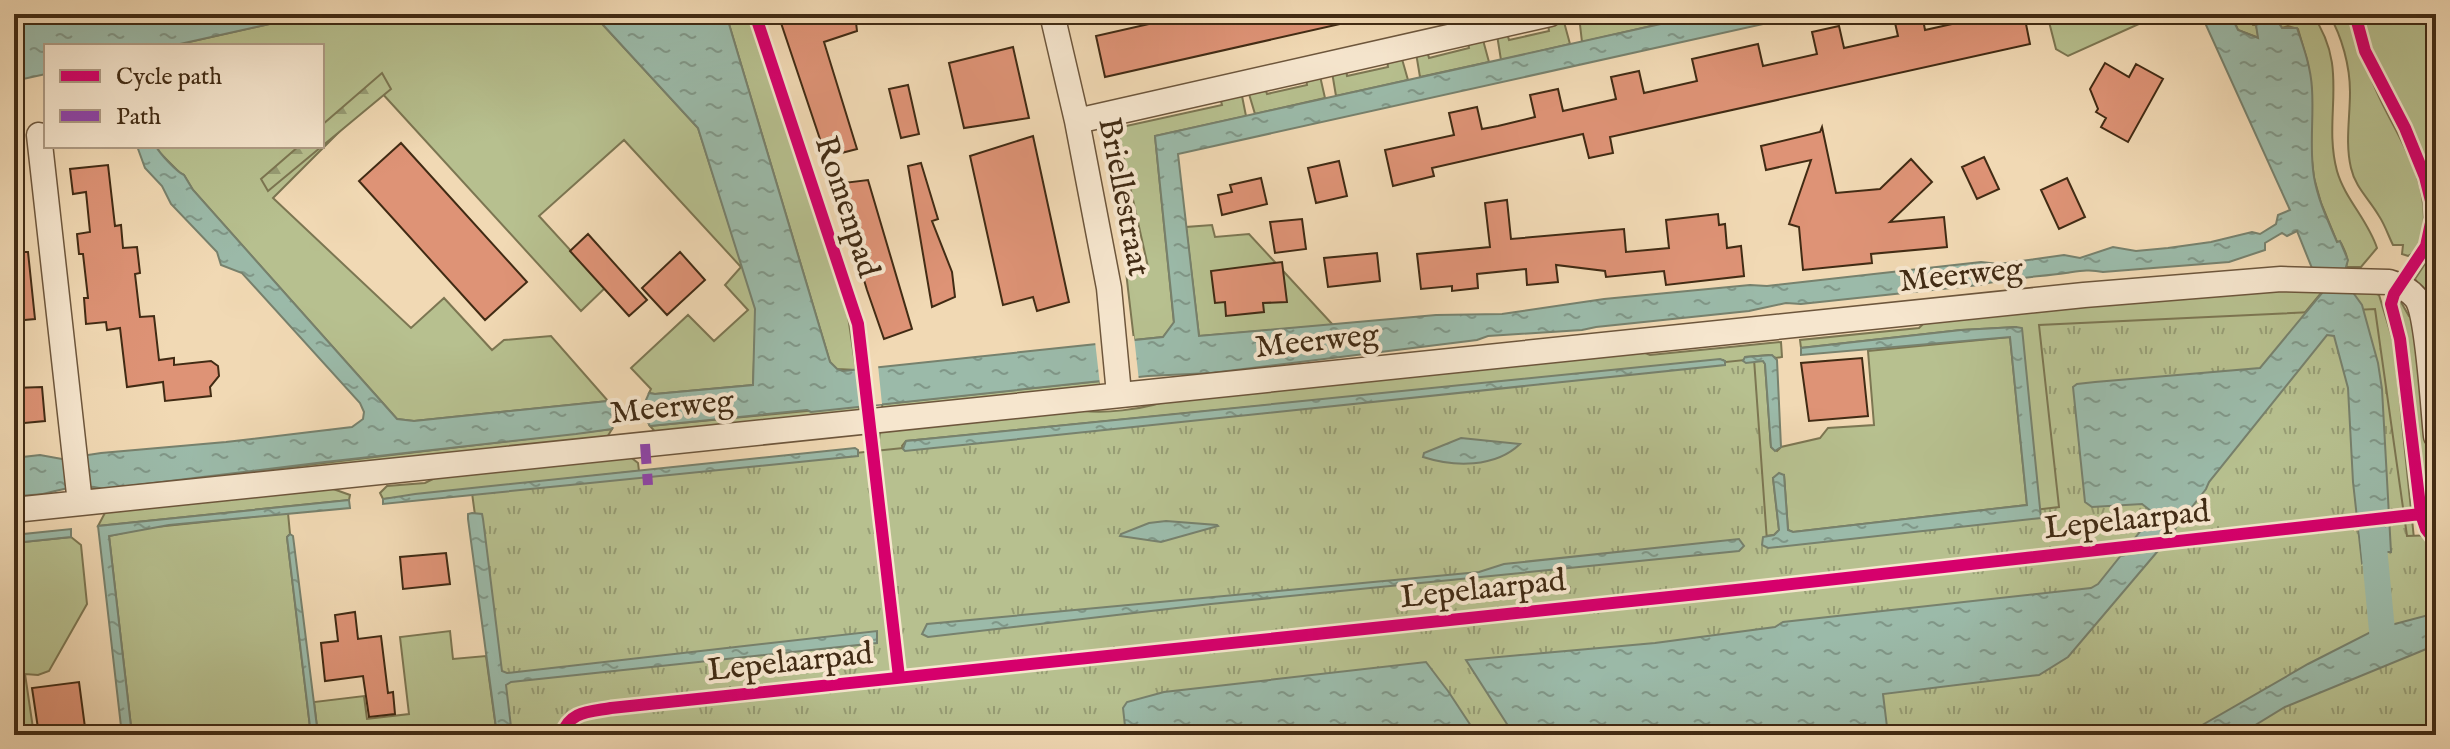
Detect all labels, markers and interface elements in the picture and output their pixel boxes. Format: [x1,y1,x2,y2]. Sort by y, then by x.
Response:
legend [44,44,324,148]
text: Cycle path [116,62,222,93]
text: Path [116,102,161,133]
street label: Briellestraat [1088,114,1158,280]
street label: Romenpad [804,131,888,284]
street label: Meerweg [1897,249,2025,303]
street label: Meerweg [1253,315,1381,369]
street label: Meerweg [608,381,736,435]
street label: Lepelaarpad [2042,492,2213,550]
street label: Lepelaarpad [1398,561,1569,619]
street label: Lepelaarpad [705,634,876,692]

